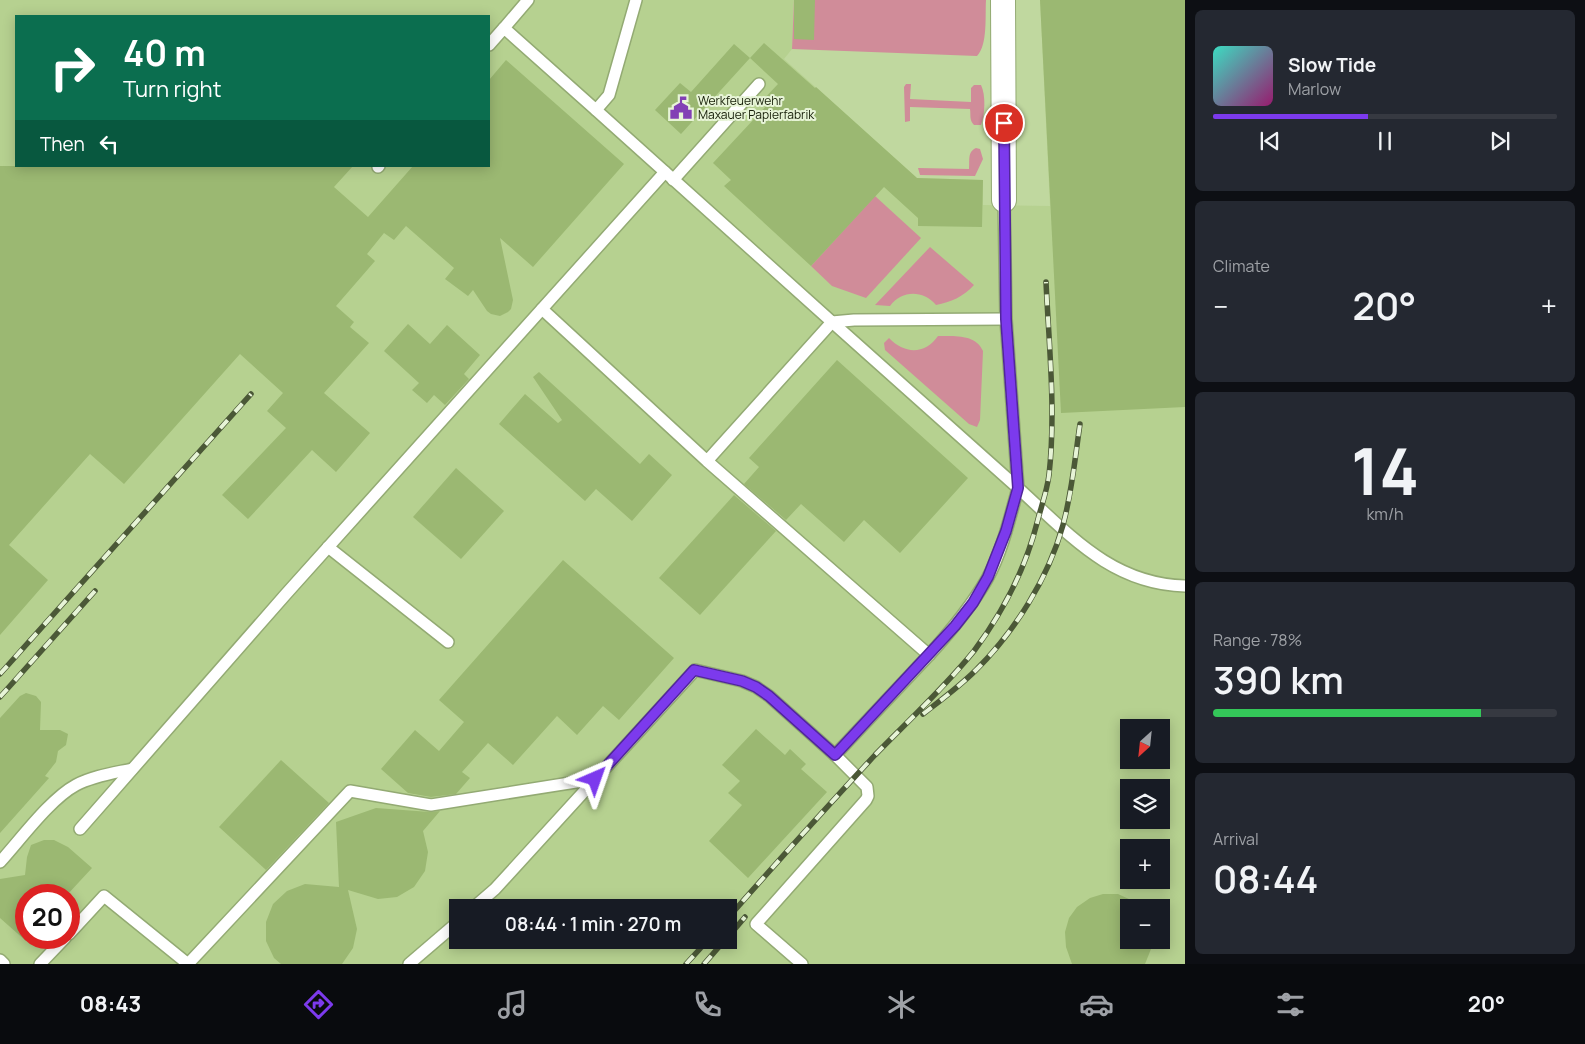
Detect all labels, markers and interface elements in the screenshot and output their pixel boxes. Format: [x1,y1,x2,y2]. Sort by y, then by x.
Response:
text: 40 m [123,29,206,77]
icon: right [40,35,105,100]
text: Slow Tide [1288,52,1376,78]
text: Turn right [123,74,221,104]
text: Marlow [1288,78,1341,100]
place label: Werkfeuerwehr Maxauer Papierfabrik [698,92,815,123]
public building icon: Werkfeuerwehr Maxauer Papierfabrik [668,95,694,121]
pin [983,102,1025,144]
icon: arrive [990,109,1018,137]
icon: previous [1256,127,1284,155]
icon: pause [1371,127,1399,155]
icon: next [1486,127,1514,155]
icon: left [95,130,123,158]
text: Then [40,131,85,157]
text: Climate [1213,255,1270,277]
text: 20° [1353,279,1416,331]
text: − [1213,287,1228,325]
text: + [1541,287,1557,325]
text: 14 [1351,426,1419,515]
text: km/h [1366,503,1404,525]
text: Range · 78% [1213,629,1302,651]
text: 390 km [1213,653,1344,705]
north arrow [1120,719,1170,769]
map controls [1120,719,1170,949]
position arrow [568,752,620,804]
button: layers [1120,779,1170,829]
text: Arrival [1213,828,1259,850]
button: + [1120,839,1170,889]
text: 08:44 [1213,852,1318,904]
speed limit sign: 20 [15,884,80,949]
button: − [1120,899,1170,949]
text: 08:44 · 1 min · 270 m [505,911,681,937]
icon: directions [301,987,336,1022]
icon: music [495,987,530,1022]
icon: phone [690,987,725,1022]
icon: climate [884,987,919,1022]
icon: car [1079,987,1114,1022]
icon: filters [1273,987,1308,1022]
text: 08:43 [80,989,141,1019]
text: 20° [1468,989,1505,1019]

